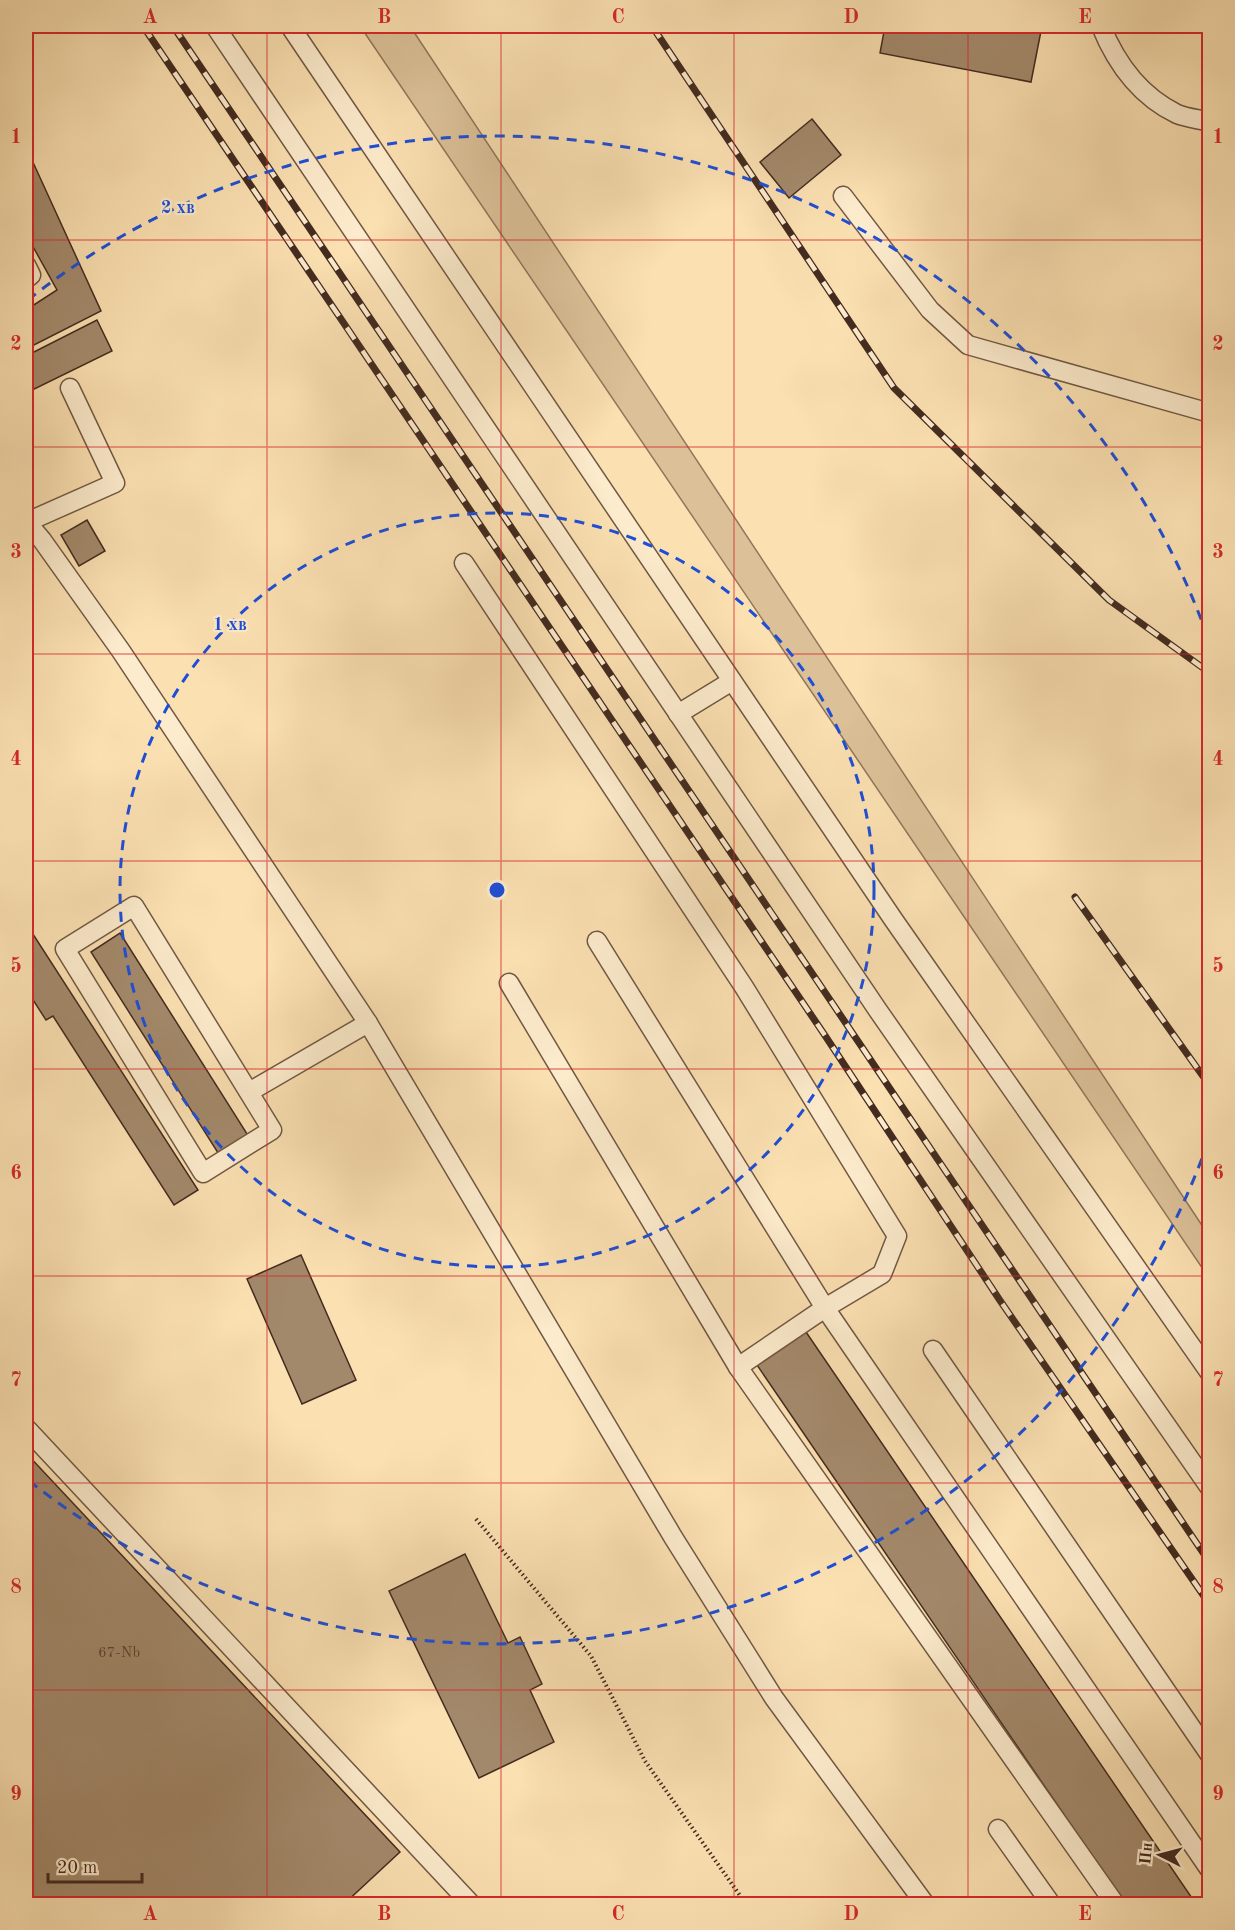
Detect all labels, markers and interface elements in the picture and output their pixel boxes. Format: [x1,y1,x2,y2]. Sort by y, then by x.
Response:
text: A [142,8,158,28]
text: B [377,8,391,28]
text: C [611,8,625,28]
text: D [843,8,859,28]
text: E [1078,8,1092,28]
text: 1 [10,128,22,148]
text: 1 [1212,128,1224,148]
text: 2 хв [161,199,195,217]
text: 2 [10,335,22,355]
text: 2 [1212,335,1224,355]
text: 3 [10,543,22,563]
text: 3 [1212,543,1224,563]
text: 1 хв [213,616,247,634]
text: 4 [10,750,22,770]
text: 4 [1212,750,1224,770]
centre of rings [487,880,507,900]
text: 5 [10,956,22,977]
text: 5 [1212,956,1224,977]
text: 6 [10,1164,22,1184]
text: 6 [1212,1164,1224,1184]
text: 7 [10,1371,22,1391]
text: 7 [1212,1371,1224,1391]
text: 8 [10,1578,22,1598]
text: 8 [1212,1578,1224,1598]
house number: 67-Nb [98,1646,140,1661]
text: 9 [10,1785,22,1805]
text: 9 [1212,1785,1224,1805]
north arrow [1130,1825,1190,1885]
text: Пн [1138,1842,1156,1865]
scale bar [48,1846,142,1884]
text: 20 m [57,1859,97,1877]
text: A [142,1905,158,1925]
text: B [377,1905,391,1925]
text: C [611,1905,625,1925]
text: D [843,1905,859,1925]
text: E [1078,1905,1092,1925]

